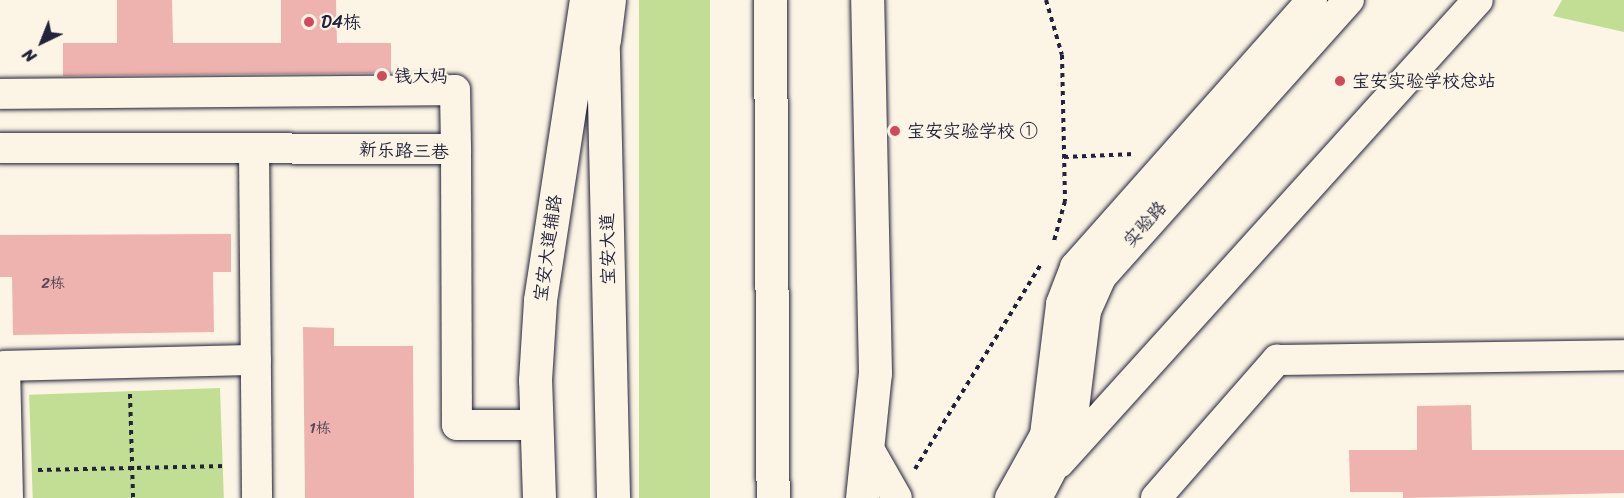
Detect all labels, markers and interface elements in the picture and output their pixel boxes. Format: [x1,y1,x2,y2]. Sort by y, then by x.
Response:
place label: D4栋 [321,11,361,33]
north arrow [12,12,72,72]
marker: D4栋 [302,15,316,29]
text: N [15,41,43,70]
place label: 钱大妈 [394,65,448,87]
marker: 钱大妈 [375,69,389,83]
place label: 宝安实验学校总站 [1352,70,1496,92]
marker: 宝安实验学校总站 [1333,74,1347,88]
place label: 宝安实验学校 ① [907,120,1038,142]
marker: 宝安实验学校 ① [888,124,902,138]
street label: 新乐路三巷 [359,139,449,163]
street label: 宝安大道辅路 [530,193,566,303]
street label: 实验路 [1119,197,1171,251]
street label: 宝安大道 [597,213,619,285]
house number: 2栋 [41,275,65,293]
house number: 1栋 [309,420,331,438]

